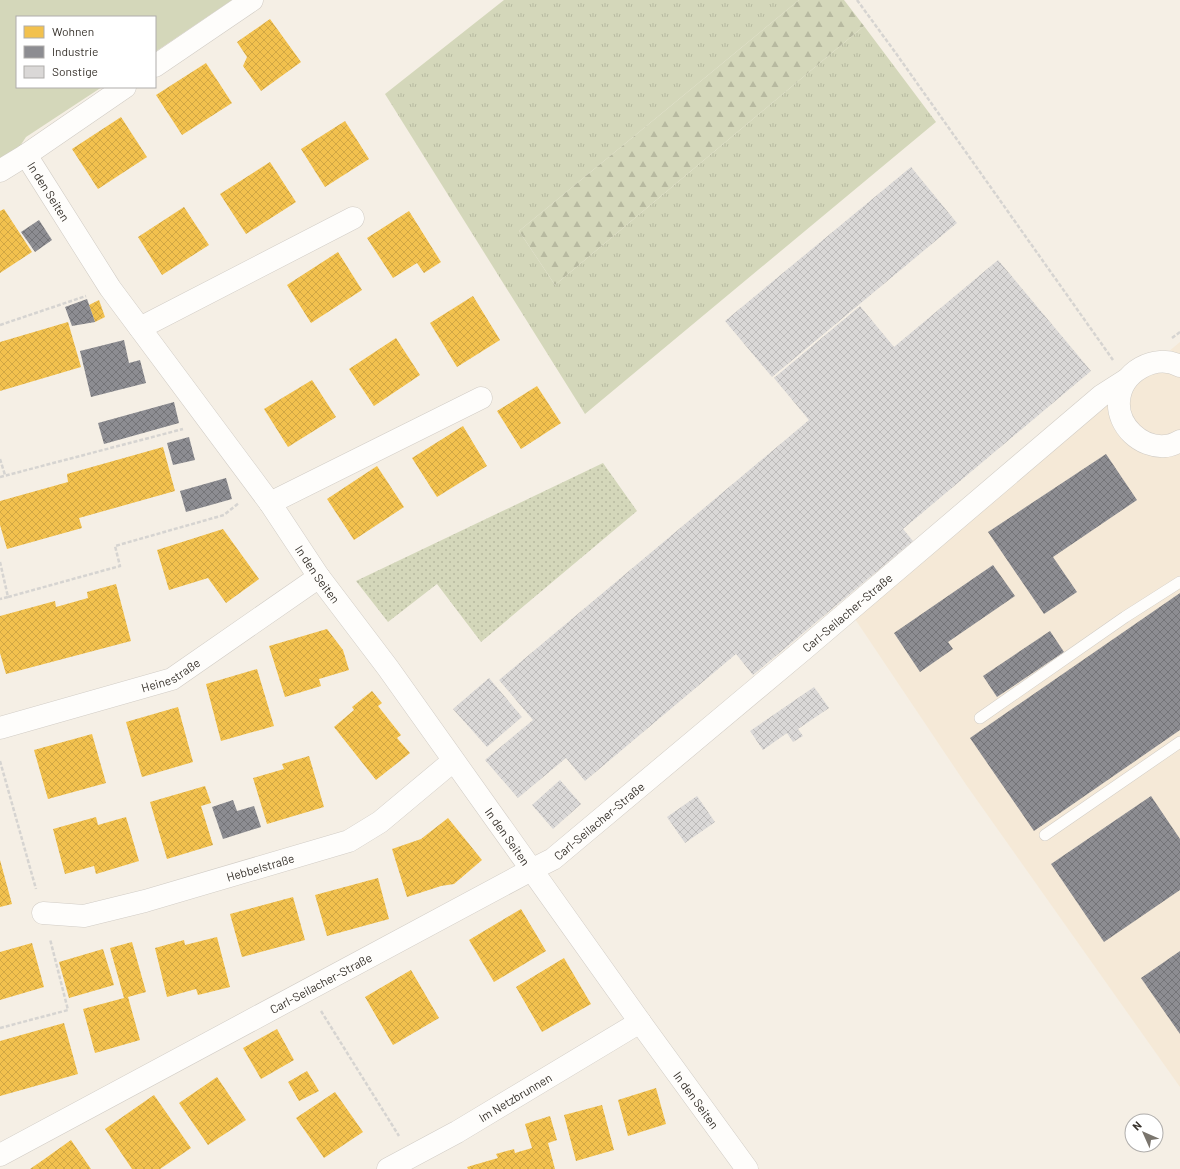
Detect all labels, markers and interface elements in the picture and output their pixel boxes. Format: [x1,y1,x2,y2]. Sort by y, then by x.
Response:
legend [16,16,156,88]
text: Wohnen [52,24,94,38]
text: Industrie [52,44,98,58]
text: Sonstige [52,64,98,78]
street label: In den Seiten [25,159,73,224]
street label: In den Seiten [293,542,343,606]
street label: Carl-Seilacher-Straße [799,570,895,655]
street label: Heinestraße [140,655,202,694]
street label: Carl-Seilacher-Straße [551,779,647,863]
street label: In den Seiten [483,805,533,868]
street label: Hebbelstraße [225,851,296,884]
street label: Carl-Seilacher-Straße [267,950,374,1016]
street label: In den Seiten [671,1068,722,1131]
street label: Im Netzbrunnen [476,1070,554,1124]
north arrow [1124,1113,1164,1153]
text: N [1129,1118,1144,1133]

